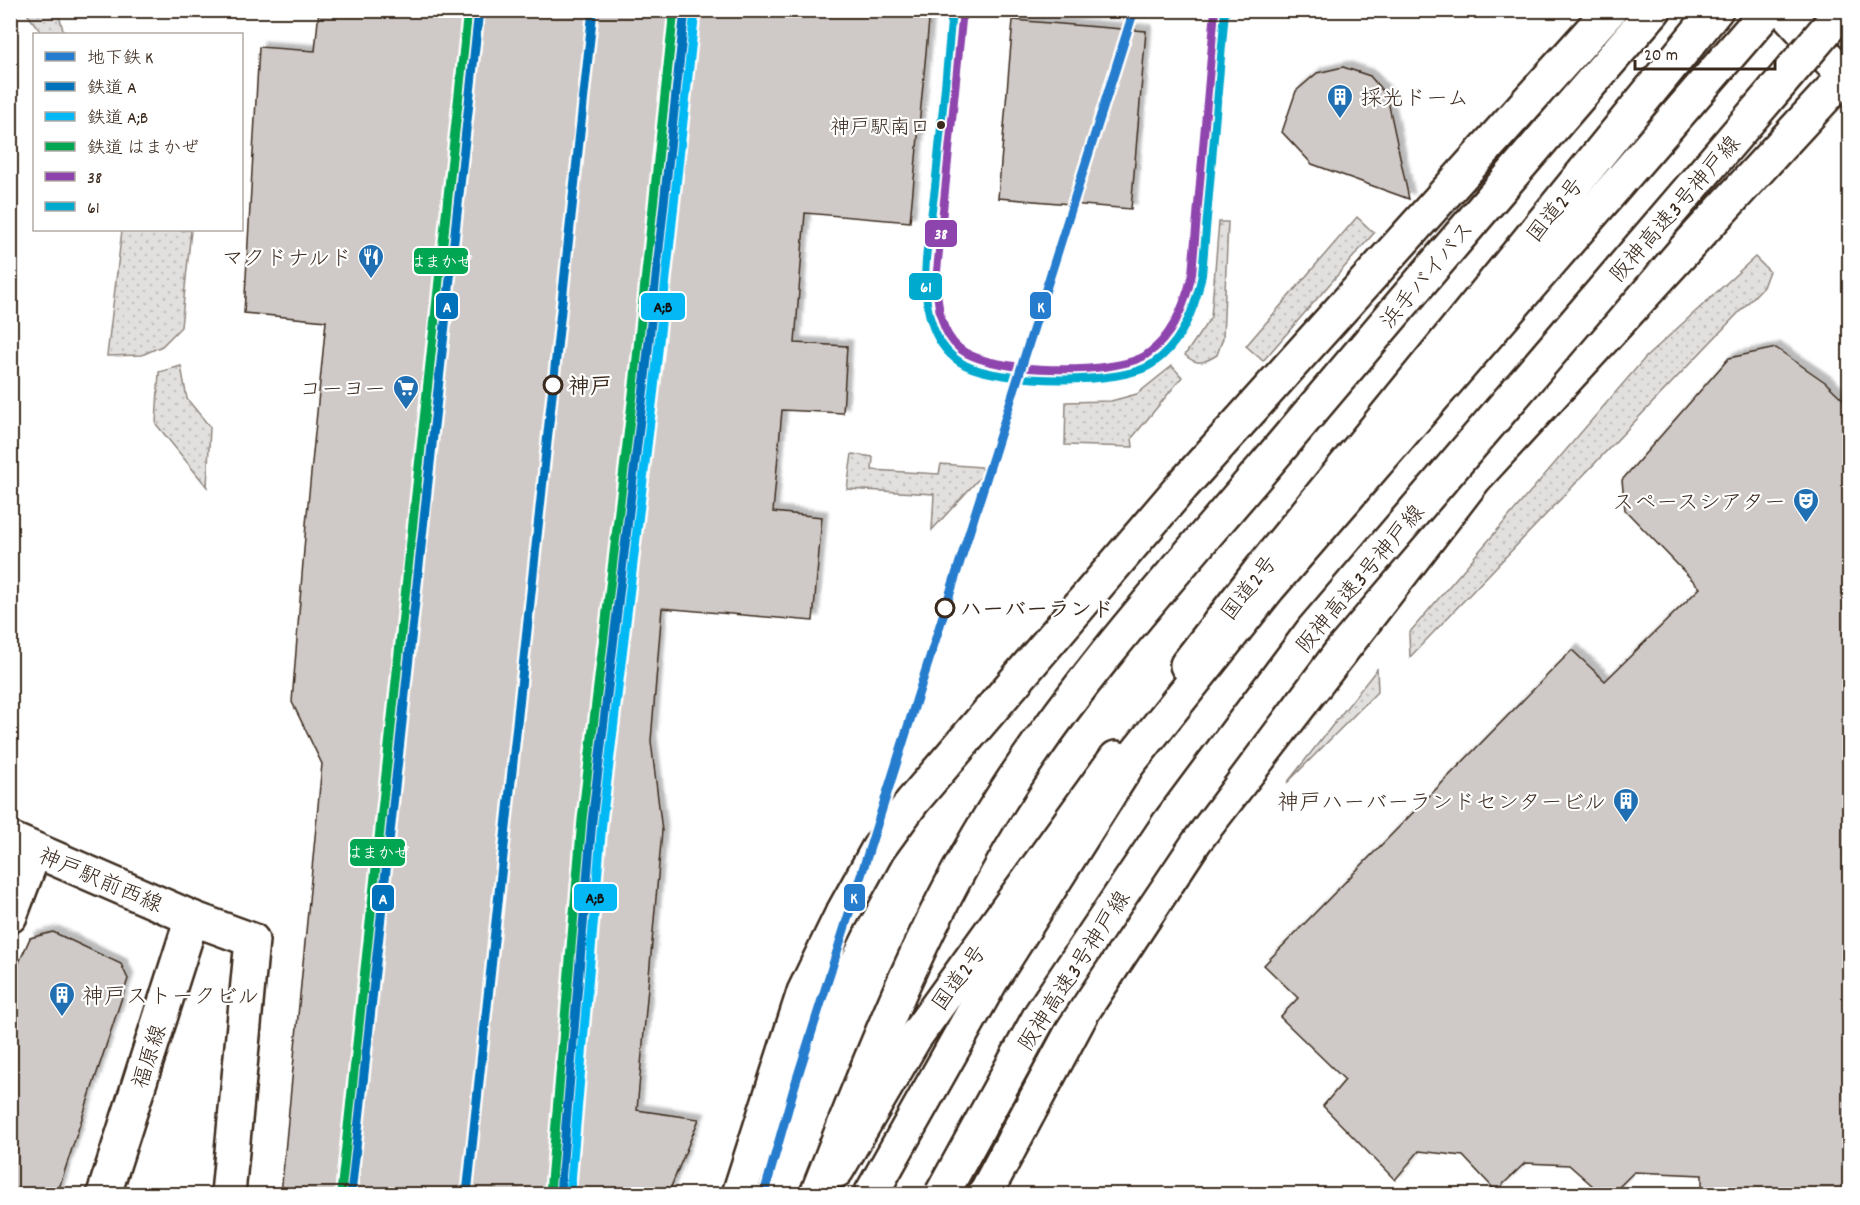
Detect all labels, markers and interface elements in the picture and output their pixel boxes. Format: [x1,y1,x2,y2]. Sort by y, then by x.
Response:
legend [33,33,243,231]
scale bar [1635,33,1774,71]
text: 20 m [1644,44,1678,69]
text: 地下鉄 K [87,47,153,72]
text: 鉄道 A [87,77,137,102]
building icon: 採光ドーム [1325,82,1355,120]
place label: 採光ドーム [1360,85,1469,116]
text: 鉄道 A;B [87,107,148,132]
place label: 神戸駅南口 [830,115,930,143]
marker: 神戸駅南口 [935,119,947,131]
street label: 阪神高速3号神戸線 [1604,130,1749,291]
text: 鉄道 はまかぜ [87,137,199,162]
text: 38 [87,167,102,192]
street label: 国道2号 [1521,172,1593,250]
text: 61 [87,197,100,222]
street label: 浜手バイパス [1375,216,1483,337]
line badge: 38 [924,219,958,248]
text: 38 [934,224,948,247]
restaurant icon: マクドナルド [356,242,386,280]
place label: マクドナルド [222,245,352,276]
line badge: はまかぜ [413,247,469,275]
text: はまかぜ [409,252,473,275]
line badge: 61 [908,272,943,301]
text: 61 [920,277,932,300]
line badge: K [1029,291,1052,320]
line badge: A [435,292,459,320]
line badge: A;B [640,292,686,321]
text: A [443,297,452,320]
text: A;B [654,297,673,320]
text: K [1037,297,1045,320]
supermarket icon: コーヨー [391,373,421,411]
place label: 神戸 [568,373,612,404]
marker: 神戸 [543,375,563,395]
place label: コーヨー [299,376,386,407]
theatre icon: スペースシアター [1791,486,1821,524]
place label: スペースシアター [1612,489,1786,520]
street label: 阪神高速3号神戸線 [1290,499,1433,661]
street label: 国道2号 [1215,550,1286,628]
place label: ハーバーランド [960,596,1114,627]
marker: ハーバーランド [935,598,955,618]
building icon: 神戸ハーバーランドセンタービル [1611,786,1641,824]
place label: 神戸ハーバーランドセンタービル [1277,789,1606,820]
line badge: はまかぜ [349,838,406,867]
street label: 神戸駅前西線 [33,842,166,922]
text: はまかぜ [346,843,410,866]
line badge: A;B [573,883,618,912]
line badge: K [843,883,866,912]
line badge: A [371,884,395,912]
street label: 阪神高速3号神戸線 [1012,886,1140,1058]
text: A;B [586,888,605,911]
text: K [850,888,858,911]
text: A [379,889,388,912]
street label: 国道2号 [926,939,996,1019]
building icon: 神戸ストークビル [47,980,77,1018]
place label: 神戸ストークビル [82,983,259,1014]
street label: 福原線 [126,1021,176,1093]

